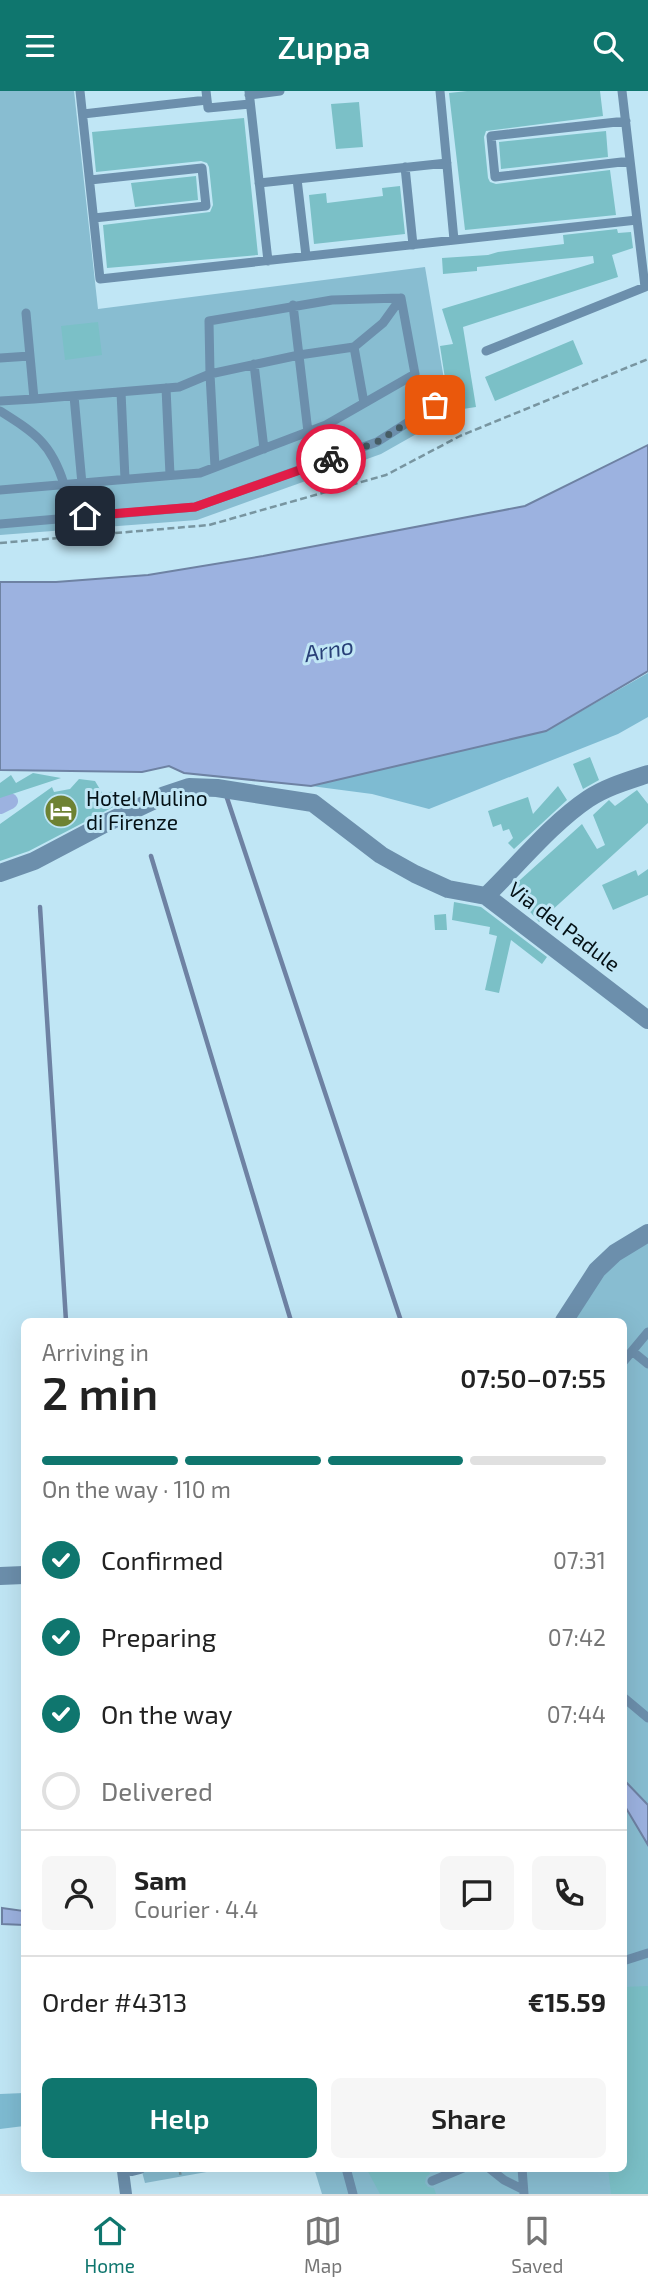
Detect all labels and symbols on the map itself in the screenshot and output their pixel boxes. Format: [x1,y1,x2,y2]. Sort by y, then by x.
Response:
pin [405,375,465,435]
courier [296,424,366,494]
pin [55,486,115,546]
water label: Arno [301,631,356,667]
place label: Hotel Mulino di Firenze [86,785,208,834]
hotel icon: Hotel Mulino di Firenze [42,792,80,830]
street label: Via del Padule [504,876,626,976]

